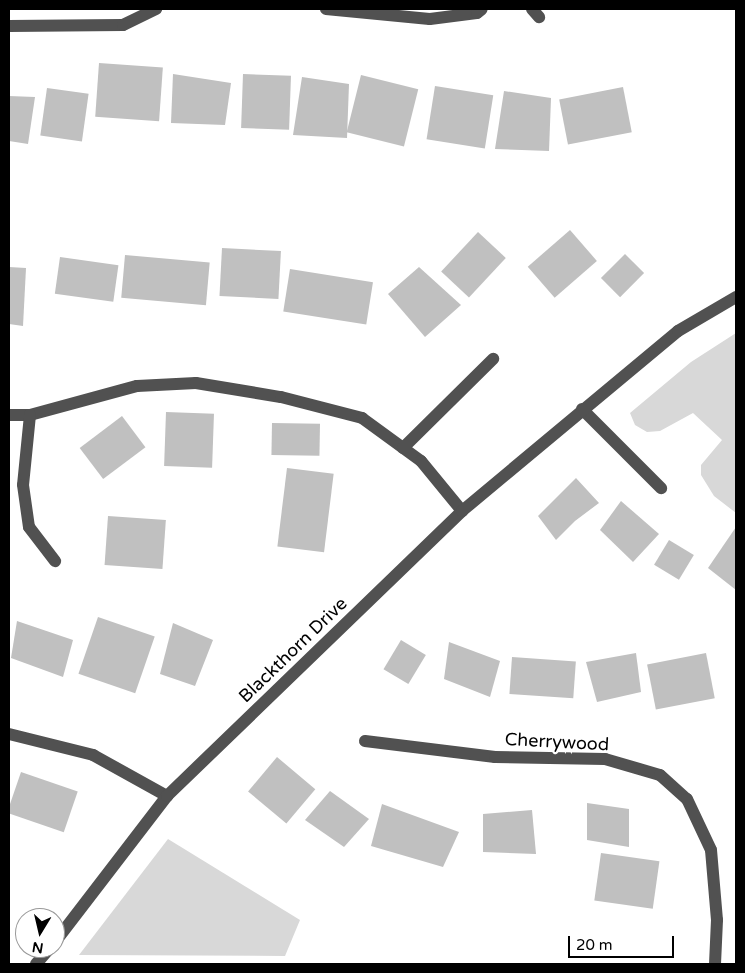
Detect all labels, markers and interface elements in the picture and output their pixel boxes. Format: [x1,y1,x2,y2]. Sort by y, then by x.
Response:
street label: Blackthorn Drive [234,593,352,707]
street label: Cherrywood [504,728,610,756]
north arrow [15,908,65,958]
scale bar [570,926,676,958]
text: 20 m [576,936,613,954]
text: N [31,938,45,957]

